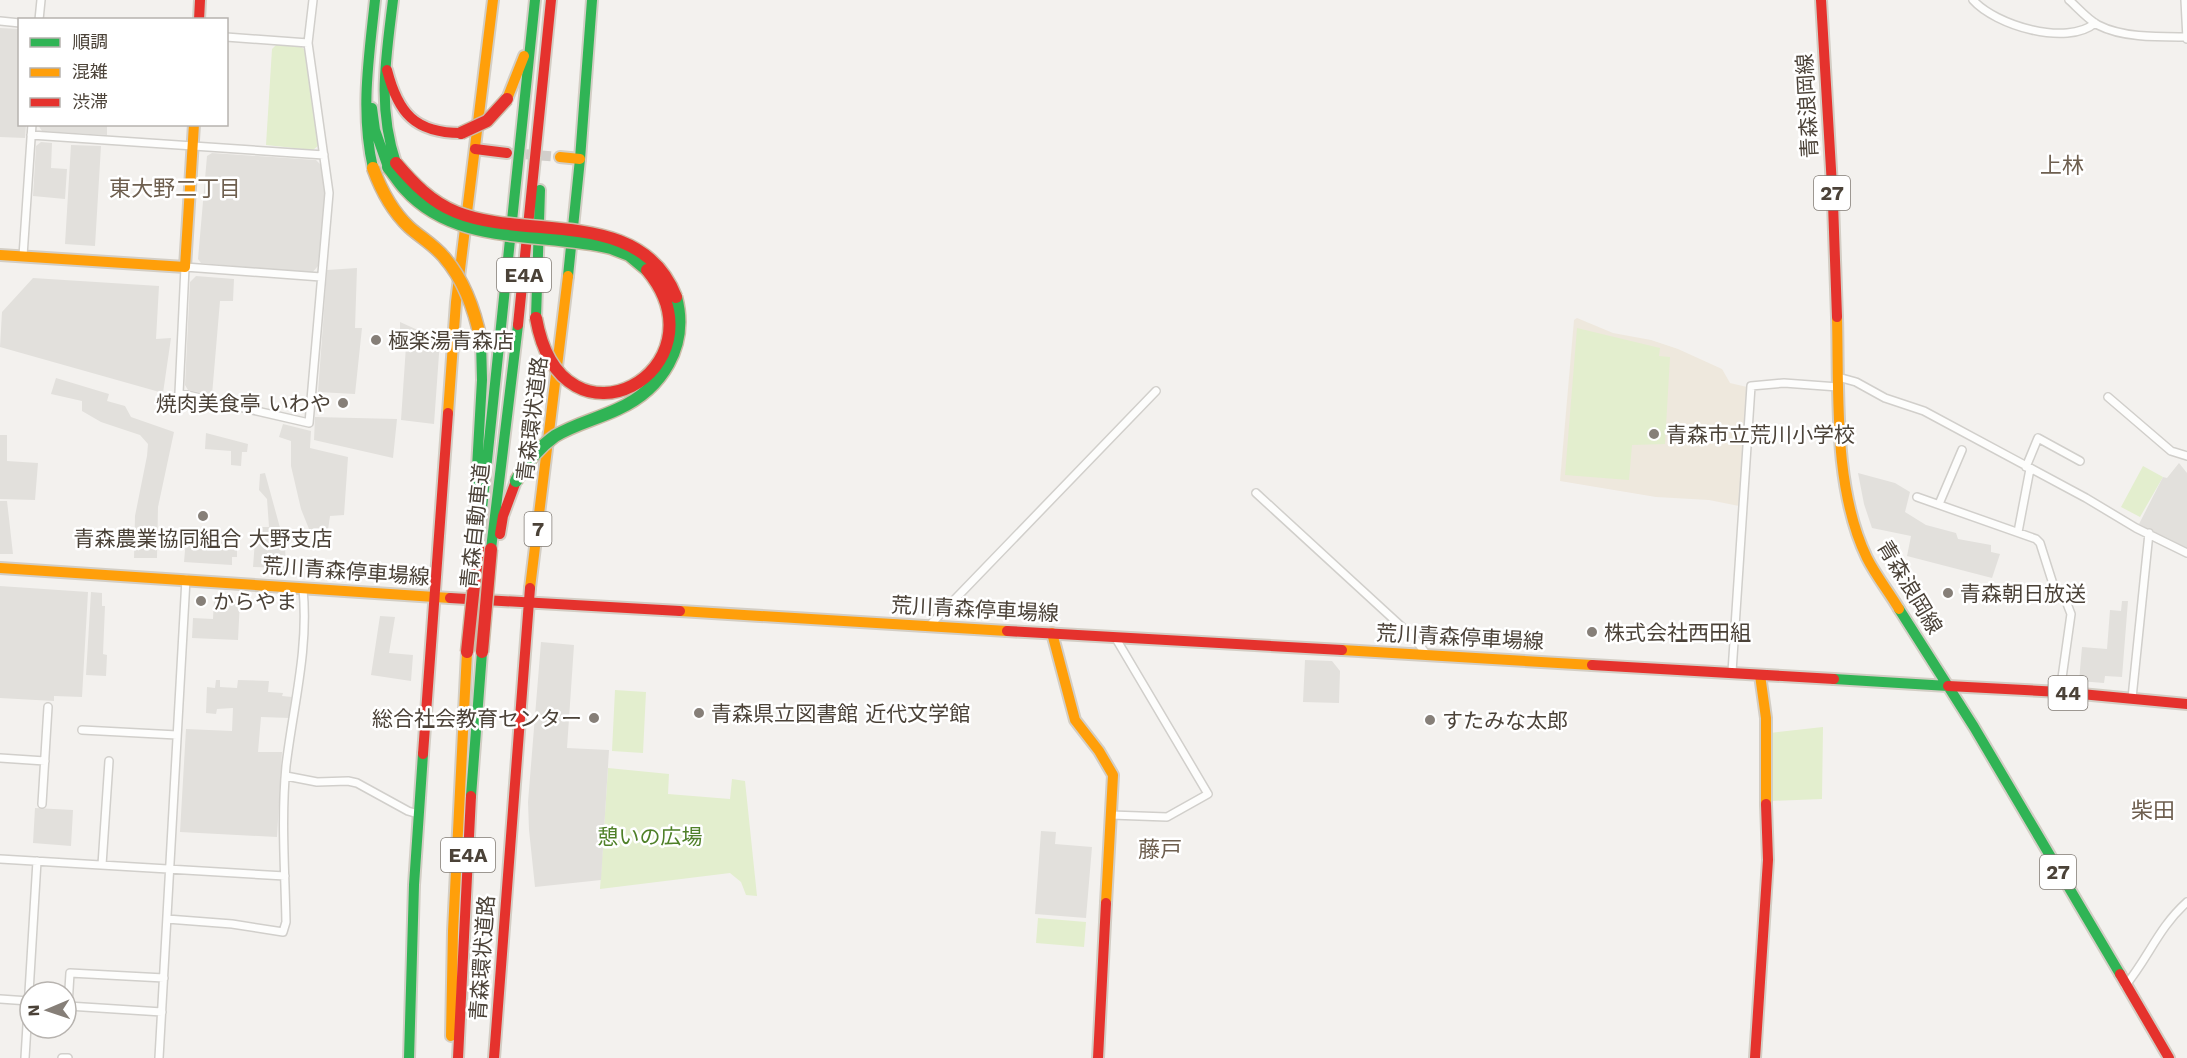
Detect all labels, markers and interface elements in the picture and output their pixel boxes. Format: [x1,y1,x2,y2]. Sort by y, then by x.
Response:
legend [18,18,228,126]
text: 順調 [72,31,108,52]
street label: 青森浪岡線 [1792,53,1822,159]
text: 混雑 [72,61,108,82]
text: 渋滞 [72,91,108,112]
district label: 上林 [2040,153,2084,178]
district label: 東大野二丁目 [109,176,241,201]
road number: 27 [1814,176,1850,210]
road number: E4A [497,258,551,292]
place label: 極楽湯青森店 [388,328,514,353]
marker: 極楽湯青森店 [369,333,383,347]
street label: 青森環状道路 [512,355,552,483]
place label: 焼肉美食亭 いわや [156,391,331,416]
marker: 焼肉美食亭 いわや [336,396,350,410]
place label: 青森市立荒川小学校 [1666,422,1855,447]
marker: 青森市立荒川小学校 [1647,427,1661,441]
street label: 青森自動車道 [456,462,494,590]
marker: 青森農業協同組合 大野支店 [196,509,210,523]
road number: 7 [524,512,552,546]
place label: 青森農業協同組合 大野支店 [73,526,333,551]
street label: 青森浪岡線 [1872,536,1948,638]
street label: 荒川青森停車場線 [261,553,431,589]
place label: 青森朝日放送 [1960,581,2086,606]
marker: 青森朝日放送 [1941,586,1955,600]
place label: からやま [213,589,297,614]
street label: 荒川青森停車場線 [890,592,1060,626]
marker: からやま [194,594,208,608]
street label: 荒川青森停車場線 [1375,620,1545,654]
place label: 株式会社西田組 [1604,620,1751,645]
marker: 株式会社西田組 [1585,625,1599,639]
road number: 44 [2048,676,2088,710]
place label: 青森県立図書館 近代文学館 [711,701,970,726]
place label: 総合社会教育センター [372,706,582,731]
marker: 青森県立図書館 近代文学館 [692,706,706,720]
place label: すたみな太郎 [1442,708,1568,733]
marker: 総合社会教育センター [587,711,601,725]
marker: すたみな太郎 [1423,713,1437,727]
district label: 柴田 [2131,798,2175,823]
park label: 憩いの広場 [598,824,703,849]
district label: 藤戸 [1138,837,1182,862]
road number: E4A [441,838,495,872]
road number: 27 [2040,855,2076,889]
street label: 青森環状道路 [465,894,499,1022]
north arrow [18,980,78,1040]
text: N [24,1004,43,1017]

